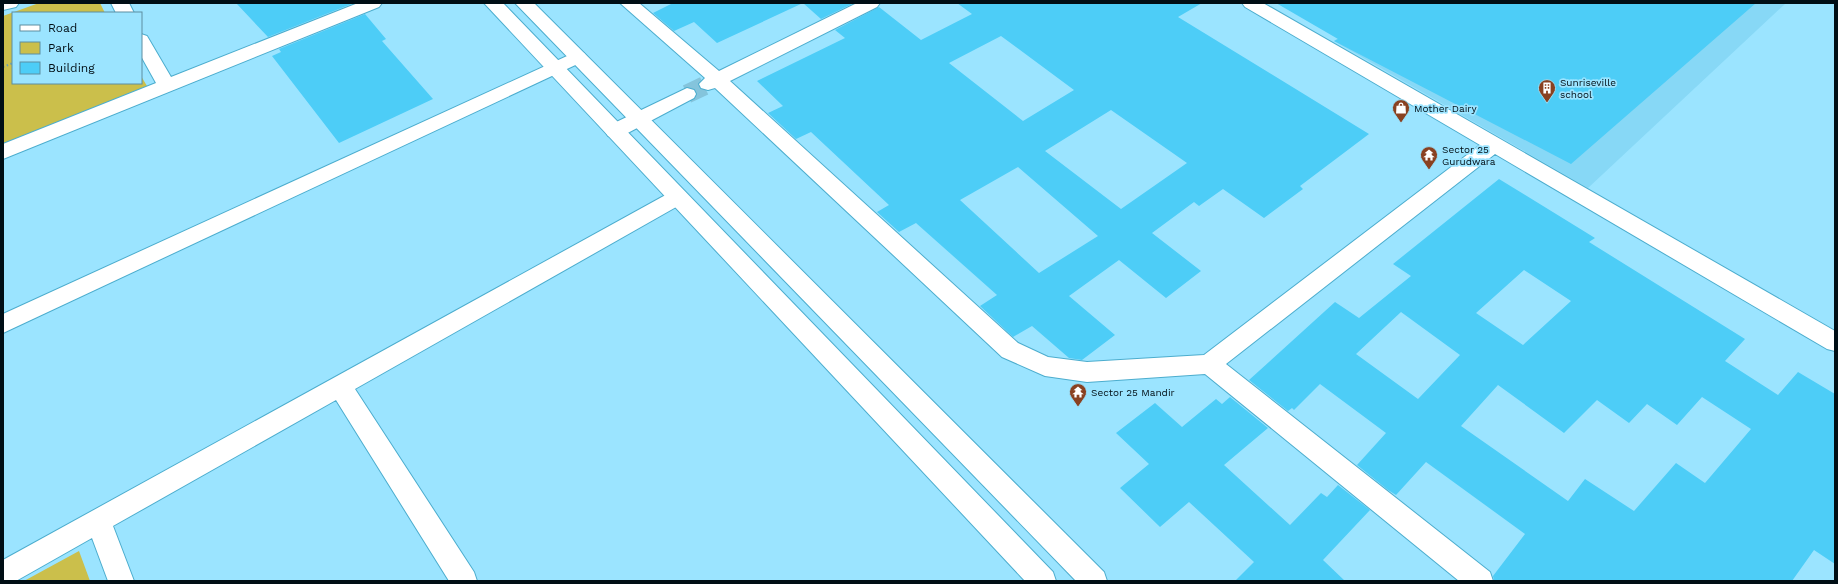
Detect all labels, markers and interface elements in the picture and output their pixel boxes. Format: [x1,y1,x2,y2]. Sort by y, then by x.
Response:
legend [12,12,142,84]
text: Road [48,21,77,35]
text: Park [48,41,74,55]
text: Building [48,61,95,75]
place label: Sunriseville school [1560,77,1616,100]
building icon: Sunriseville school [1537,78,1557,103]
shop icon: Mother Dairy [1391,98,1411,123]
place label: Mother Dairy [1414,103,1477,114]
place label: Sector 25 Gurudwara [1442,144,1496,167]
temple icon: Sector 25 Gurudwara [1419,145,1439,170]
temple icon: Sector 25 Mandir [1068,382,1088,407]
place label: Sector 25 Mandir [1091,387,1175,398]

